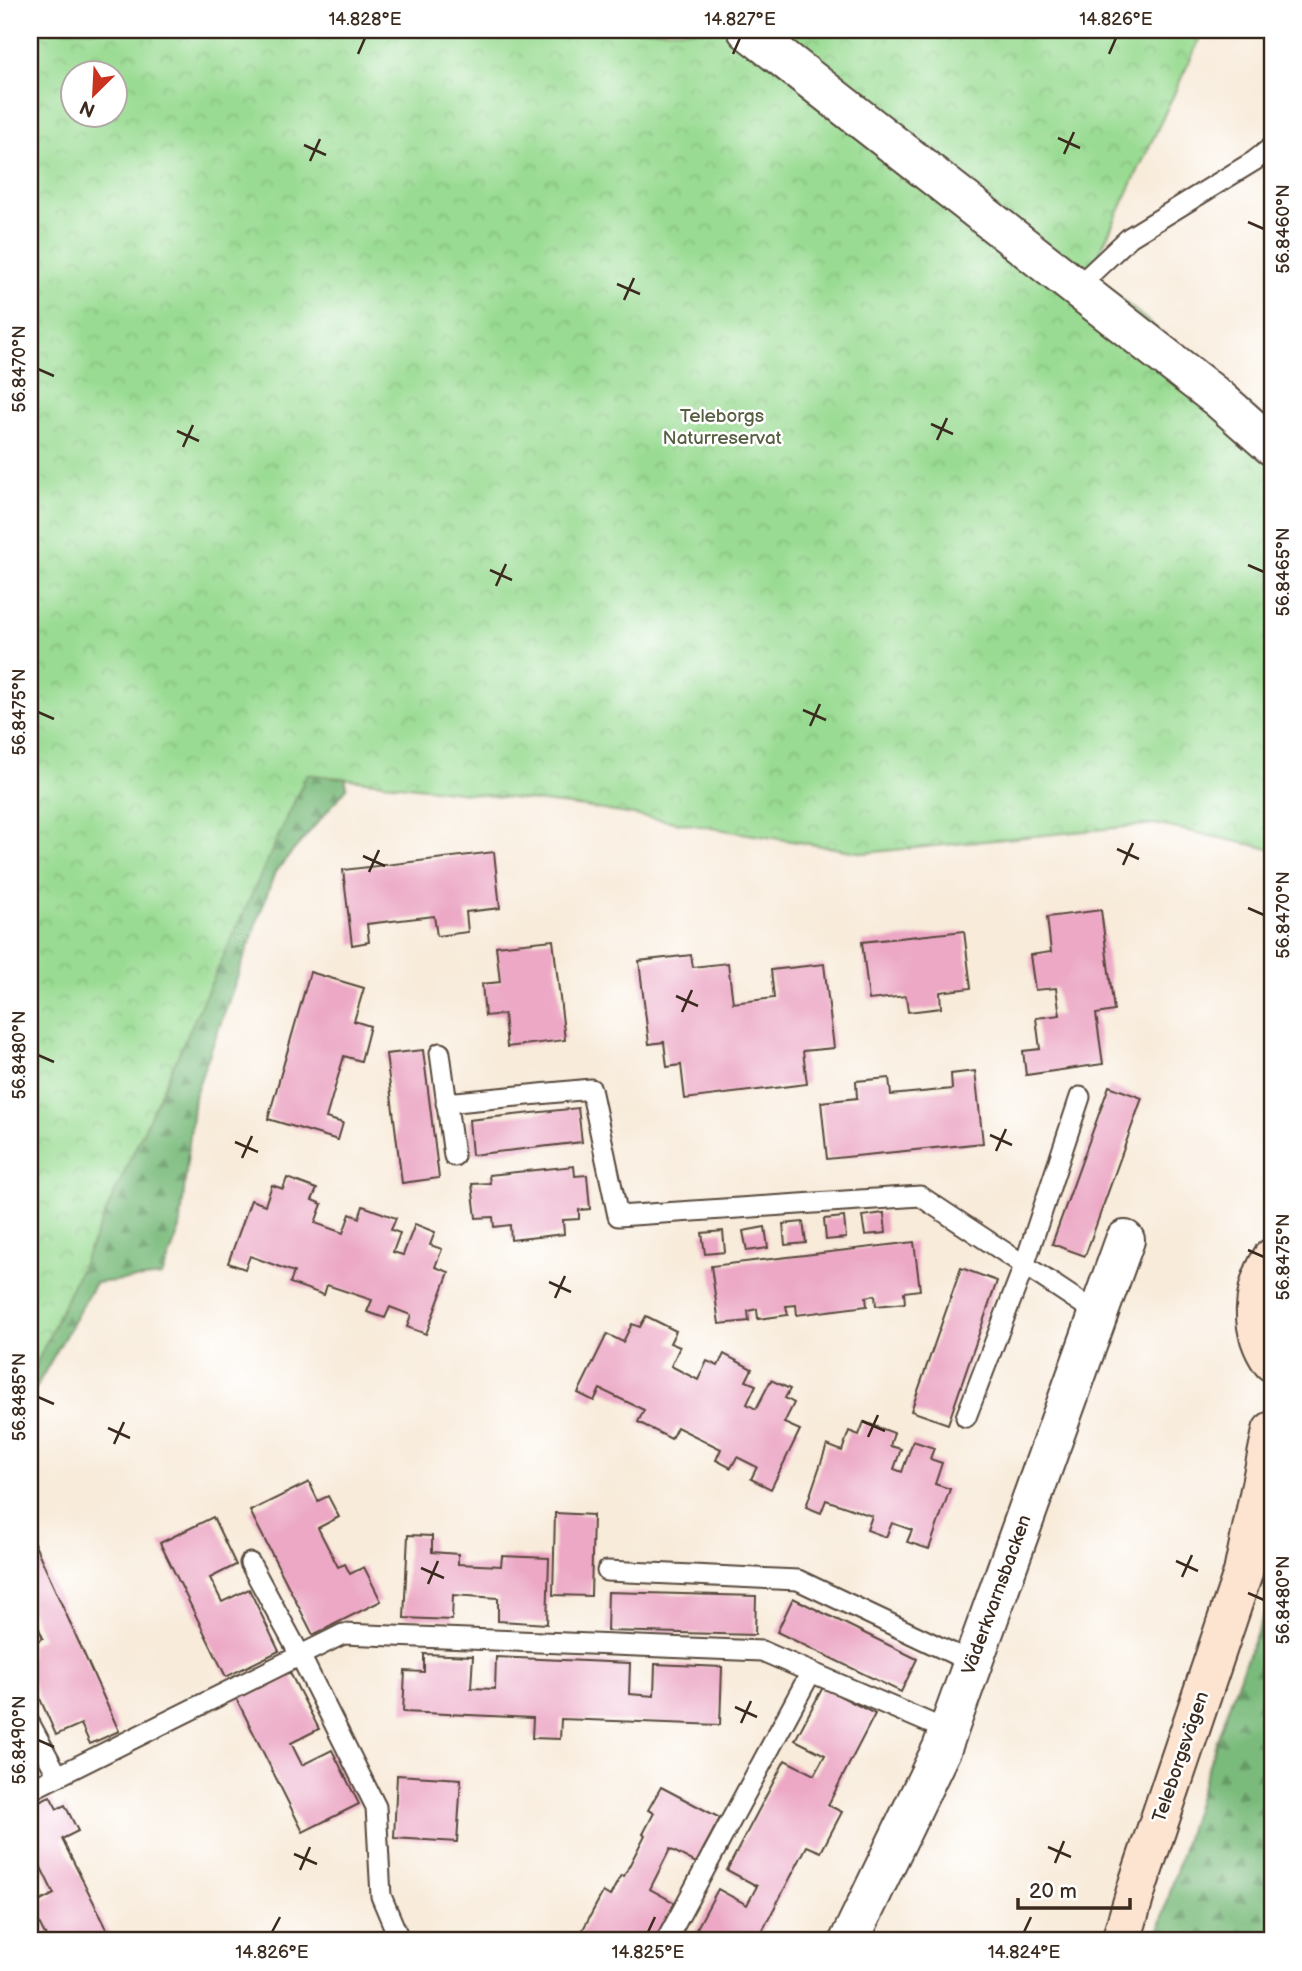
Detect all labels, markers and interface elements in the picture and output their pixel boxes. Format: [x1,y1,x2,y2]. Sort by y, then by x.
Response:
text: 14.828°E [328,9,402,30]
text: 14.827°E [704,9,776,30]
text: 14.826°E [1079,9,1153,30]
north arrow [60,60,130,130]
text: N [76,95,99,122]
text: 56.8460°N [1273,184,1294,274]
text: 56.8470°N [9,325,30,413]
park label: Teleborgs Naturreservat [663,405,782,450]
text: 56.8465°N [1273,527,1294,617]
text: 56.8475°N [9,668,30,756]
text: 56.8470°N [1273,871,1294,959]
text: 56.8480°N [9,1010,30,1100]
text: 56.8475°N [1273,1213,1294,1301]
text: 56.8485°N [9,1353,30,1441]
street label: Väderkvarnsbacken [957,1512,1037,1678]
text: 56.8480°N [1273,1555,1294,1645]
street label: Teleborgsvägen [1148,1688,1214,1826]
text: 56.8490°N [9,1695,30,1785]
scale bar [1018,1866,1130,1910]
text: 20 m [1029,1879,1077,1904]
text: 14.826°E [235,1942,309,1963]
text: 14.825°E [612,1942,685,1963]
text: 14.824°E [988,1942,1060,1963]

